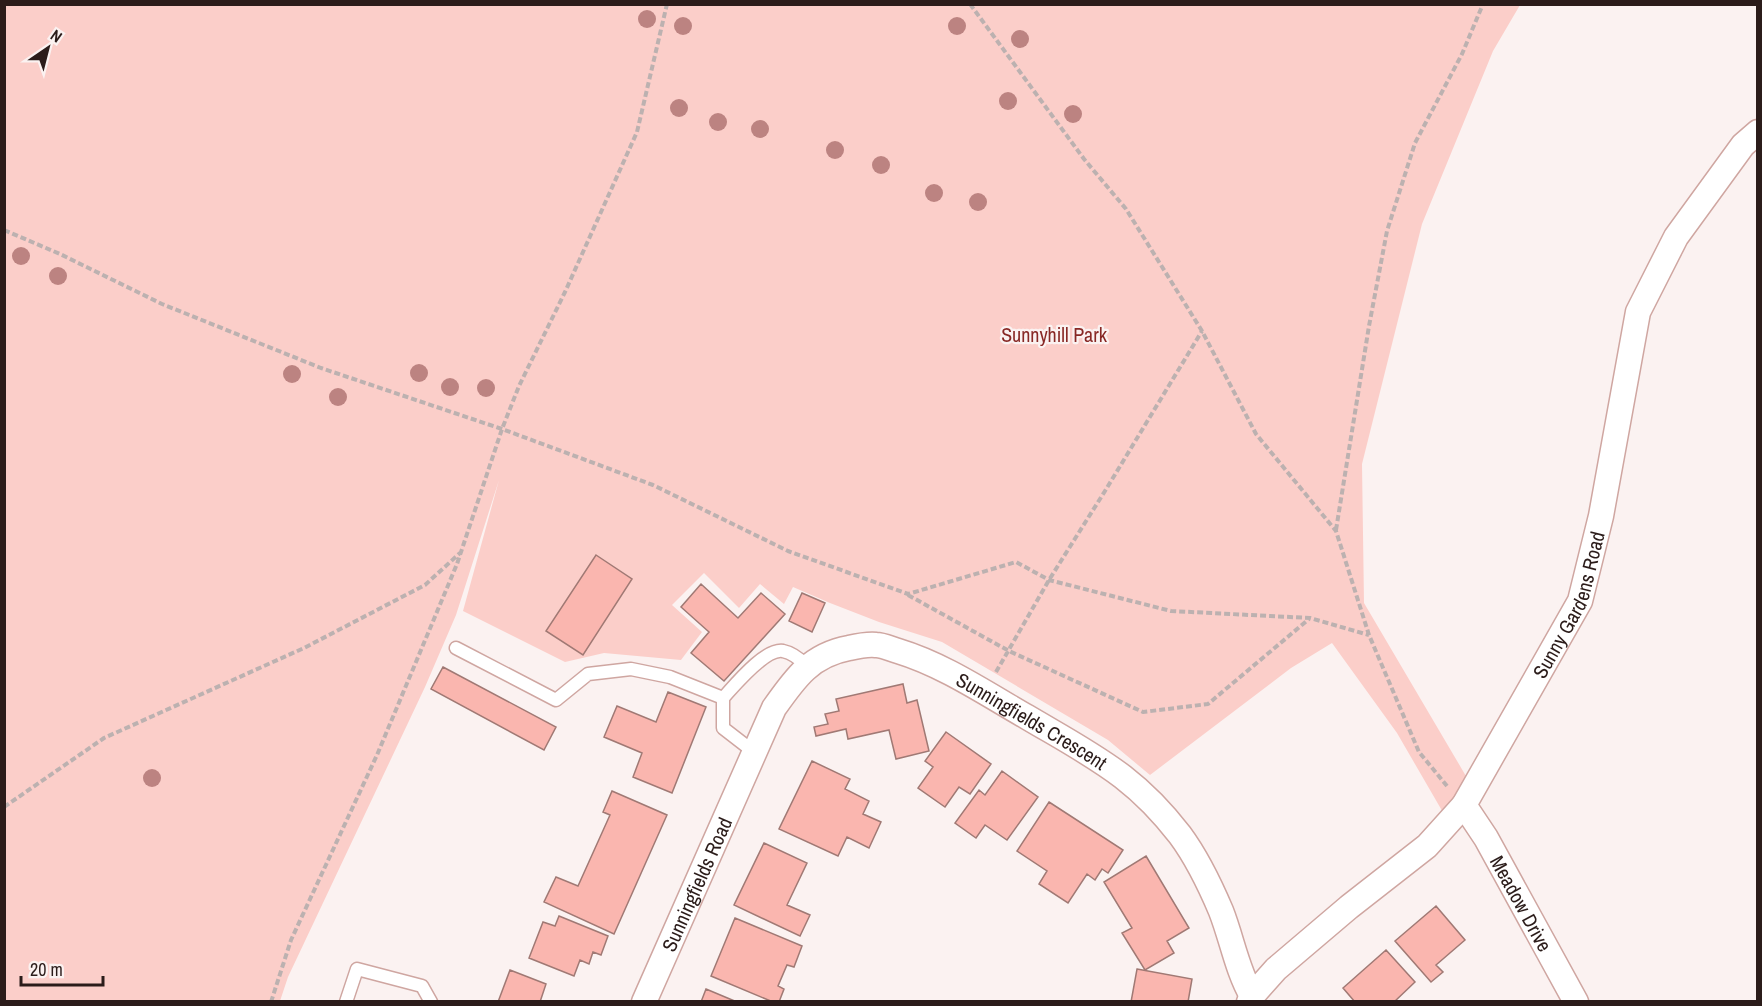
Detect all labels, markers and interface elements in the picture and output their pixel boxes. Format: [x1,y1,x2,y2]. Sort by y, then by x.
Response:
north arrow [18,18,78,78]
text: N [46,24,67,47]
park label: Sunnyhill Park [1001,321,1108,348]
street label: Sunny Gardens Road [1526,528,1610,683]
street label: Sunningfields Crescent [952,665,1113,776]
street label: Sunningfields Road [655,813,738,955]
street label: Meadow Drive [1484,850,1559,956]
scale bar [21,949,104,987]
text: 20 m [30,957,63,982]

